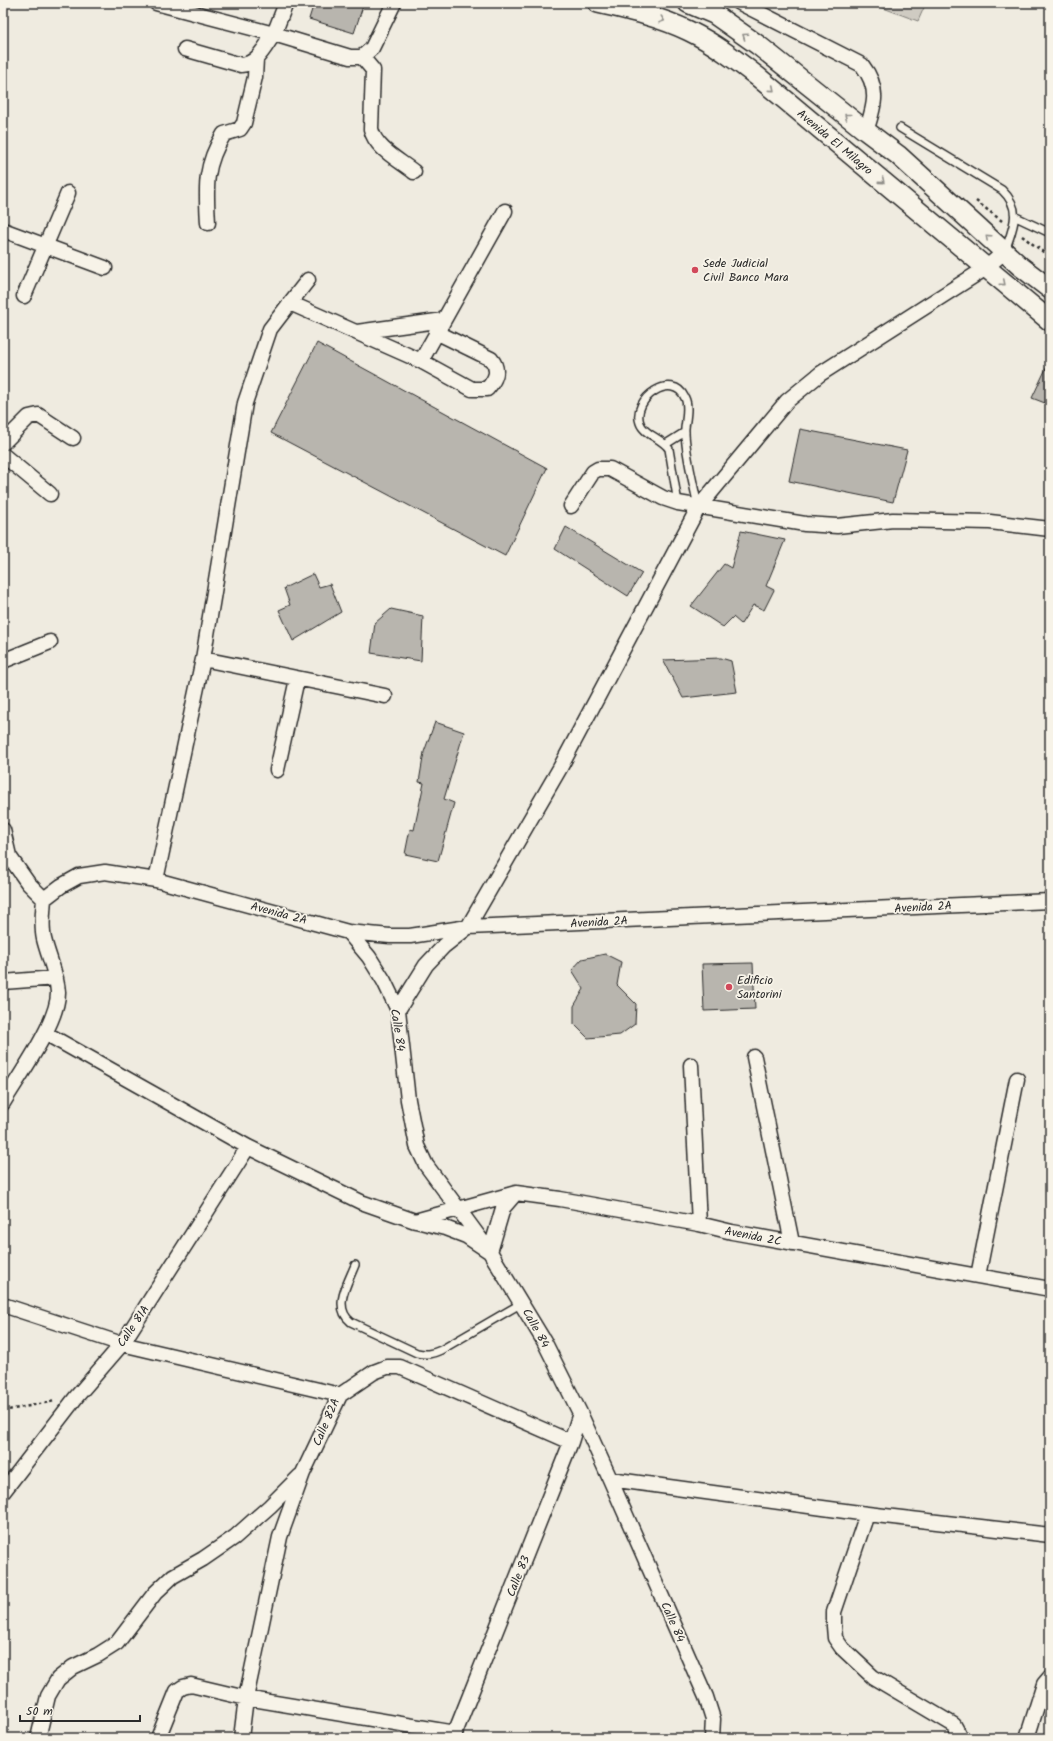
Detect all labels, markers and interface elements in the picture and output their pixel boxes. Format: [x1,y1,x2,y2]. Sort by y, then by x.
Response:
one-way arrow [659,15,666,24]
one-way arrow [742,33,749,41]
one-way arrow [767,84,774,91]
street label: Avenida El Milagro [792,105,877,180]
one-way arrow [845,113,852,120]
one-way arrow [877,177,885,184]
one-way arrow [985,235,993,242]
place label: Sede Judicial Civil Banco Mara [703,254,789,287]
marker: Sede Judicial Civil Banco Mara [690,265,700,275]
one-way arrow [999,278,1006,285]
street label: Avenida 2A [249,897,309,930]
street label: Avenida 2A [894,897,952,918]
street label: Avenida 2A [570,912,628,933]
place label: Edificio Santorini [737,971,783,1004]
marker: Edificio Santorini [724,982,734,992]
street label: Calle 84 [385,1007,410,1053]
street label: Avenida 2C [723,1222,783,1251]
street label: Calle 81A [112,1301,154,1351]
street label: Calle 84 [517,1305,554,1352]
street label: Calle 82A [308,1395,345,1449]
street label: Calle 83 [502,1553,535,1600]
street label: Calle 84 [655,1599,690,1646]
scale bar [20,1697,140,1723]
text: 50 m [26,1702,53,1721]

